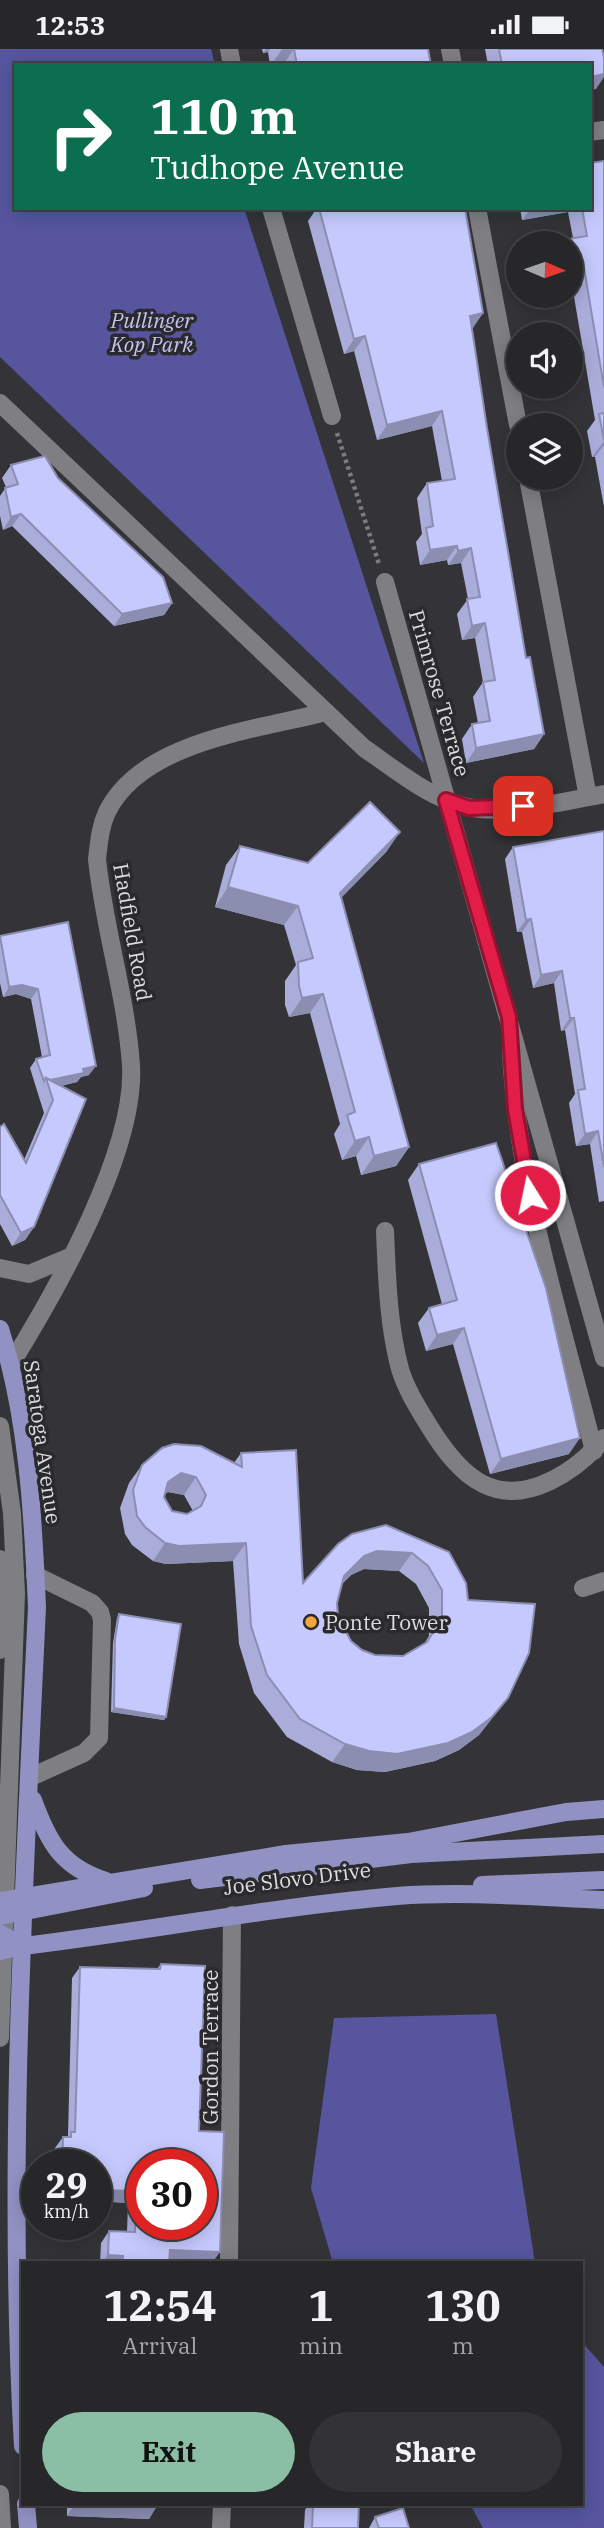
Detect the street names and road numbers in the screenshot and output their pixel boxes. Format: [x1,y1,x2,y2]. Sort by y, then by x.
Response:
street label: Primrose Terrace [403,606,477,780]
street label: Hadfield Road [107,861,159,1003]
street label: Saratoga Avenue [18,1358,68,1526]
street label: Joe Slovo Drive [222,1855,372,1901]
street label: Gordon Terrace [196,1969,224,2125]

